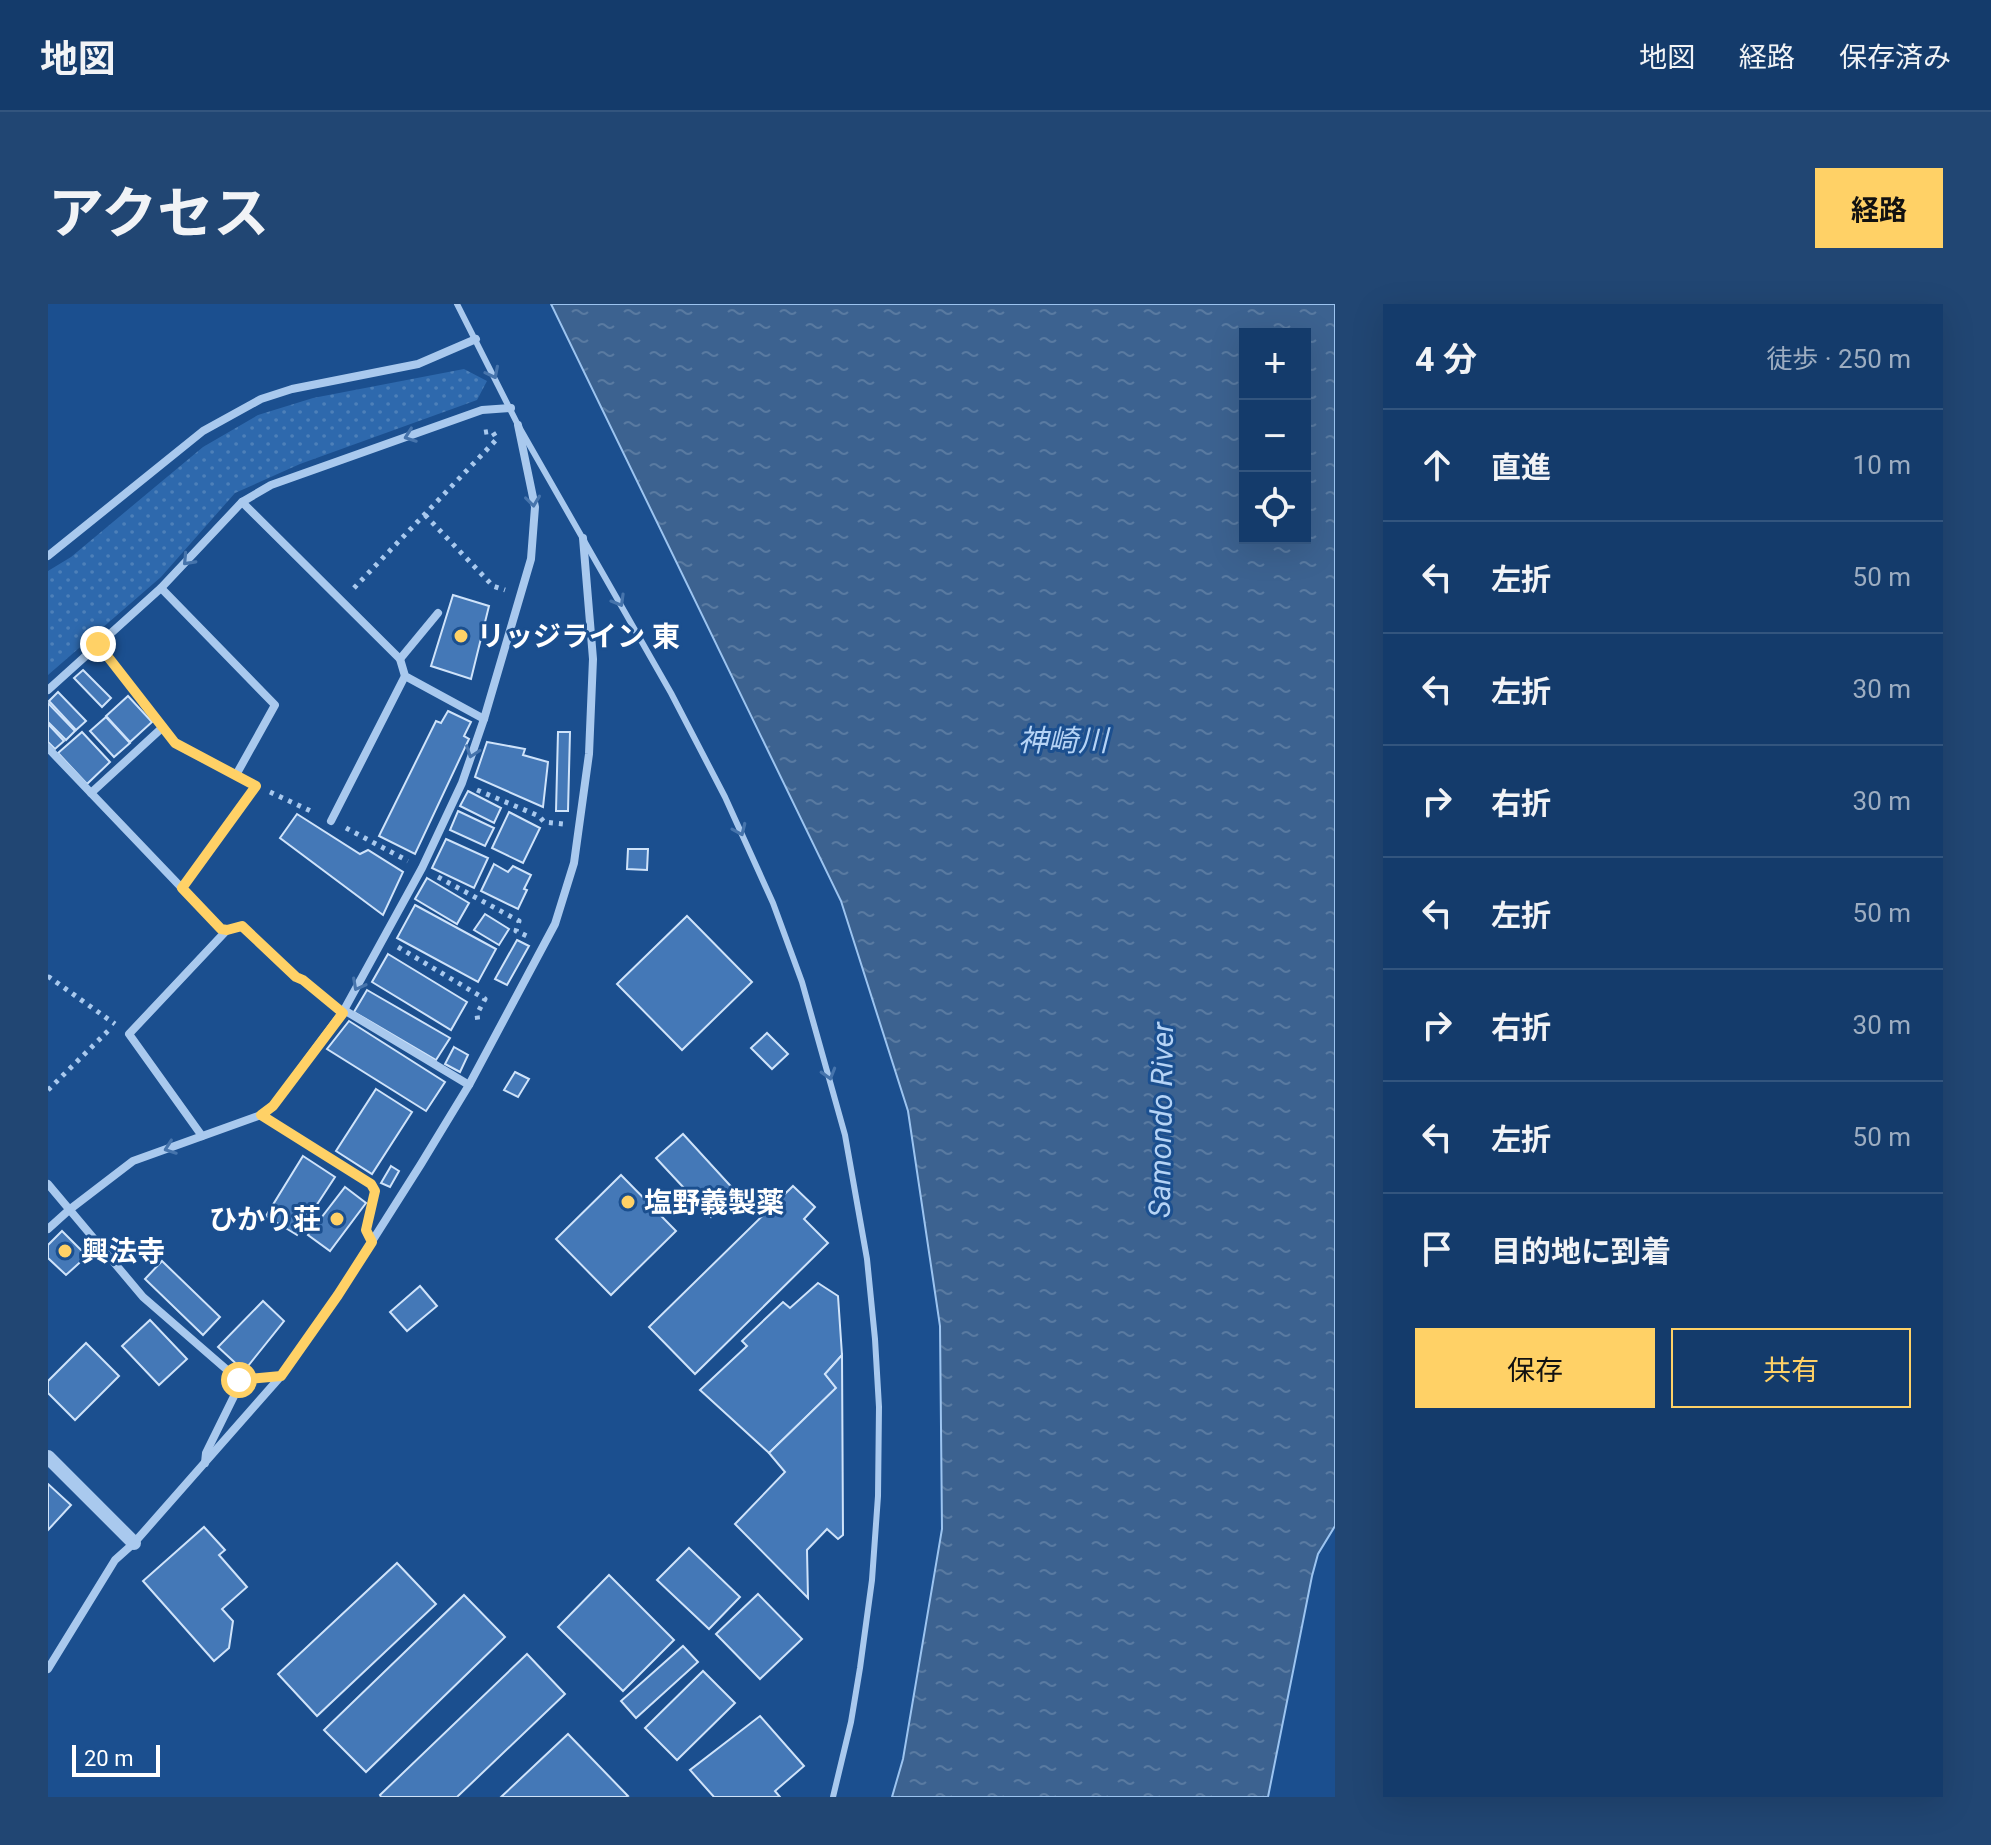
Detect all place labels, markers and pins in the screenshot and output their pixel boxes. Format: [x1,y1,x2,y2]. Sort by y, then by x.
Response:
place label: リッジライン 東 [477,620,680,653]
marker: リッジライン 東 [452,627,470,645]
place label: 塩野義製薬 [644,1186,784,1219]
marker: 塩野義製薬 [619,1193,637,1211]
place label: ひかり荘 [209,1203,321,1236]
marker: ひかり荘 [328,1210,346,1228]
place label: 興法寺 [81,1235,165,1268]
marker: 興法寺 [56,1242,74,1260]

